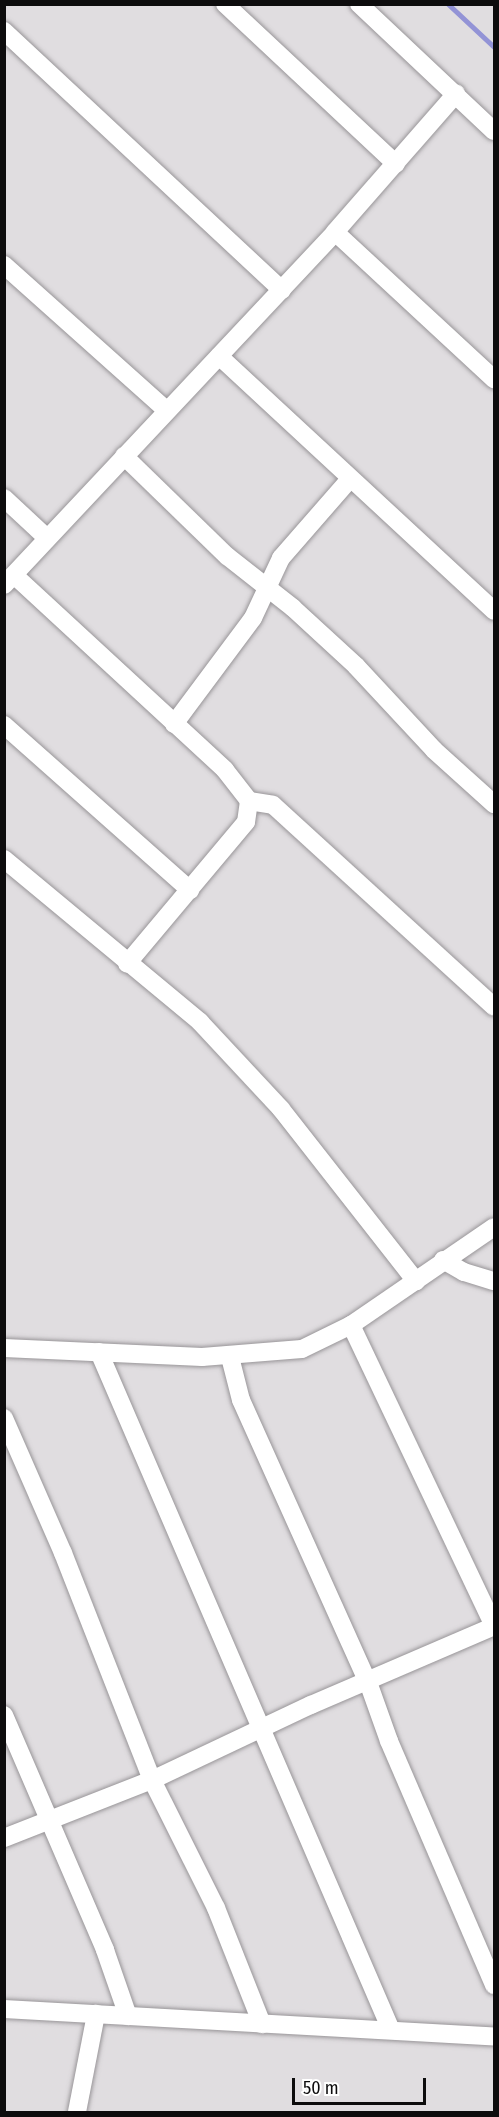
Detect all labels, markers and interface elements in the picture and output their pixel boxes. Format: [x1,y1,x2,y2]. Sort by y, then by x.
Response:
scale bar [295,2066,428,2104]
text: 50 m [303,2077,339,2099]

